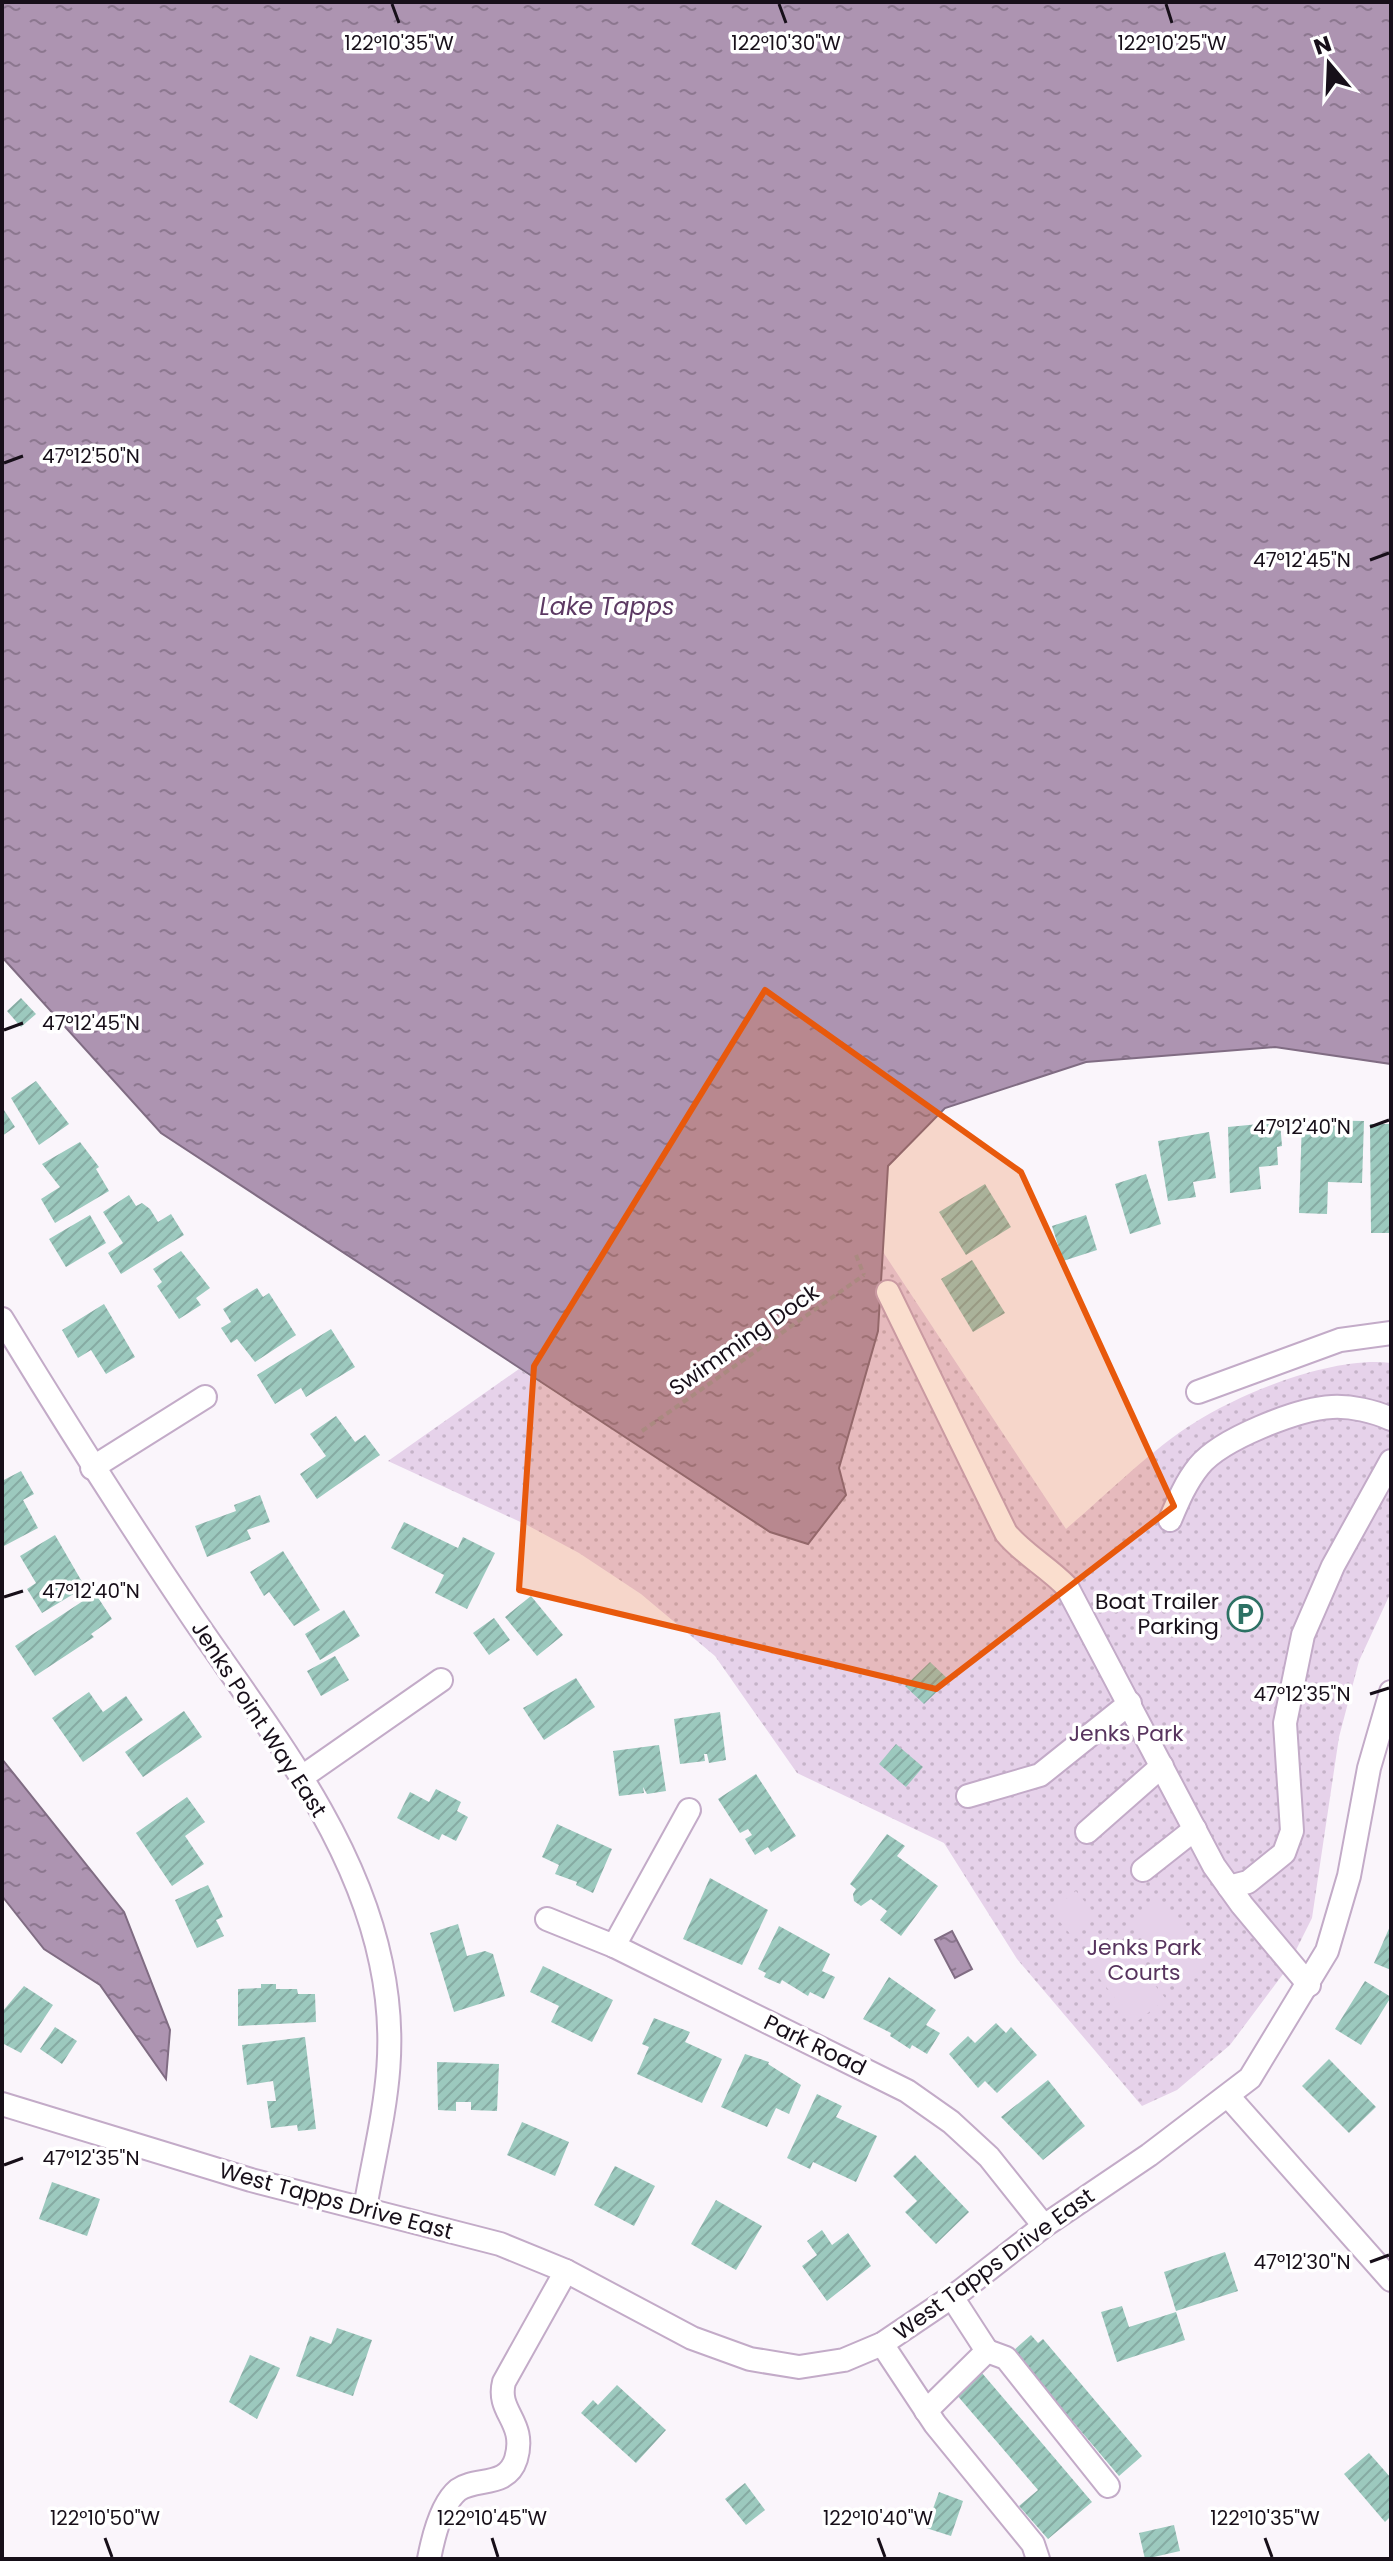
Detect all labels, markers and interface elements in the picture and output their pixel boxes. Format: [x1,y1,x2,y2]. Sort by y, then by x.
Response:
north arrow [1289,24,1369,104]
text: N [1310,28,1336,63]
text: 122°10'35"W [344,29,454,57]
text: 122°10'30"W [731,29,841,57]
text: 122°10'25"W [1117,29,1227,57]
text: 47°12'50"N [42,442,140,470]
text: 47°12'45"N [1253,546,1351,574]
water label: Lake Tapps [539,590,675,623]
text: 47°12'45"N [42,1009,140,1037]
text: 47°12'40"N [1253,1113,1351,1141]
street label: Swimming Dock [663,1276,826,1403]
text: 47°12'40"N [42,1577,140,1605]
place label: Boat Trailer Parking [1095,1586,1219,1642]
parking icon: Boat Trailer Parking [1226,1595,1264,1633]
street label: Jenks Point Way East [184,1615,334,1823]
text: 47°12'35"N [1253,1680,1351,1708]
park label: Jenks Park [1068,1718,1184,1749]
park label: Jenks Park Courts [1086,1932,1202,1988]
street label: Park Road [759,2007,871,2083]
text: 47°12'35"N [42,2144,140,2172]
street label: West Tapps Drive East [216,2155,456,2247]
street label: West Tapps Drive East [887,2181,1101,2347]
text: 47°12'30"N [1253,2248,1351,2276]
text: 122°10'50"W [50,2504,161,2532]
text: 122°10'45"W [437,2504,548,2532]
text: 122°10'40"W [823,2504,934,2532]
text: 122°10'35"W [1210,2504,1320,2532]

